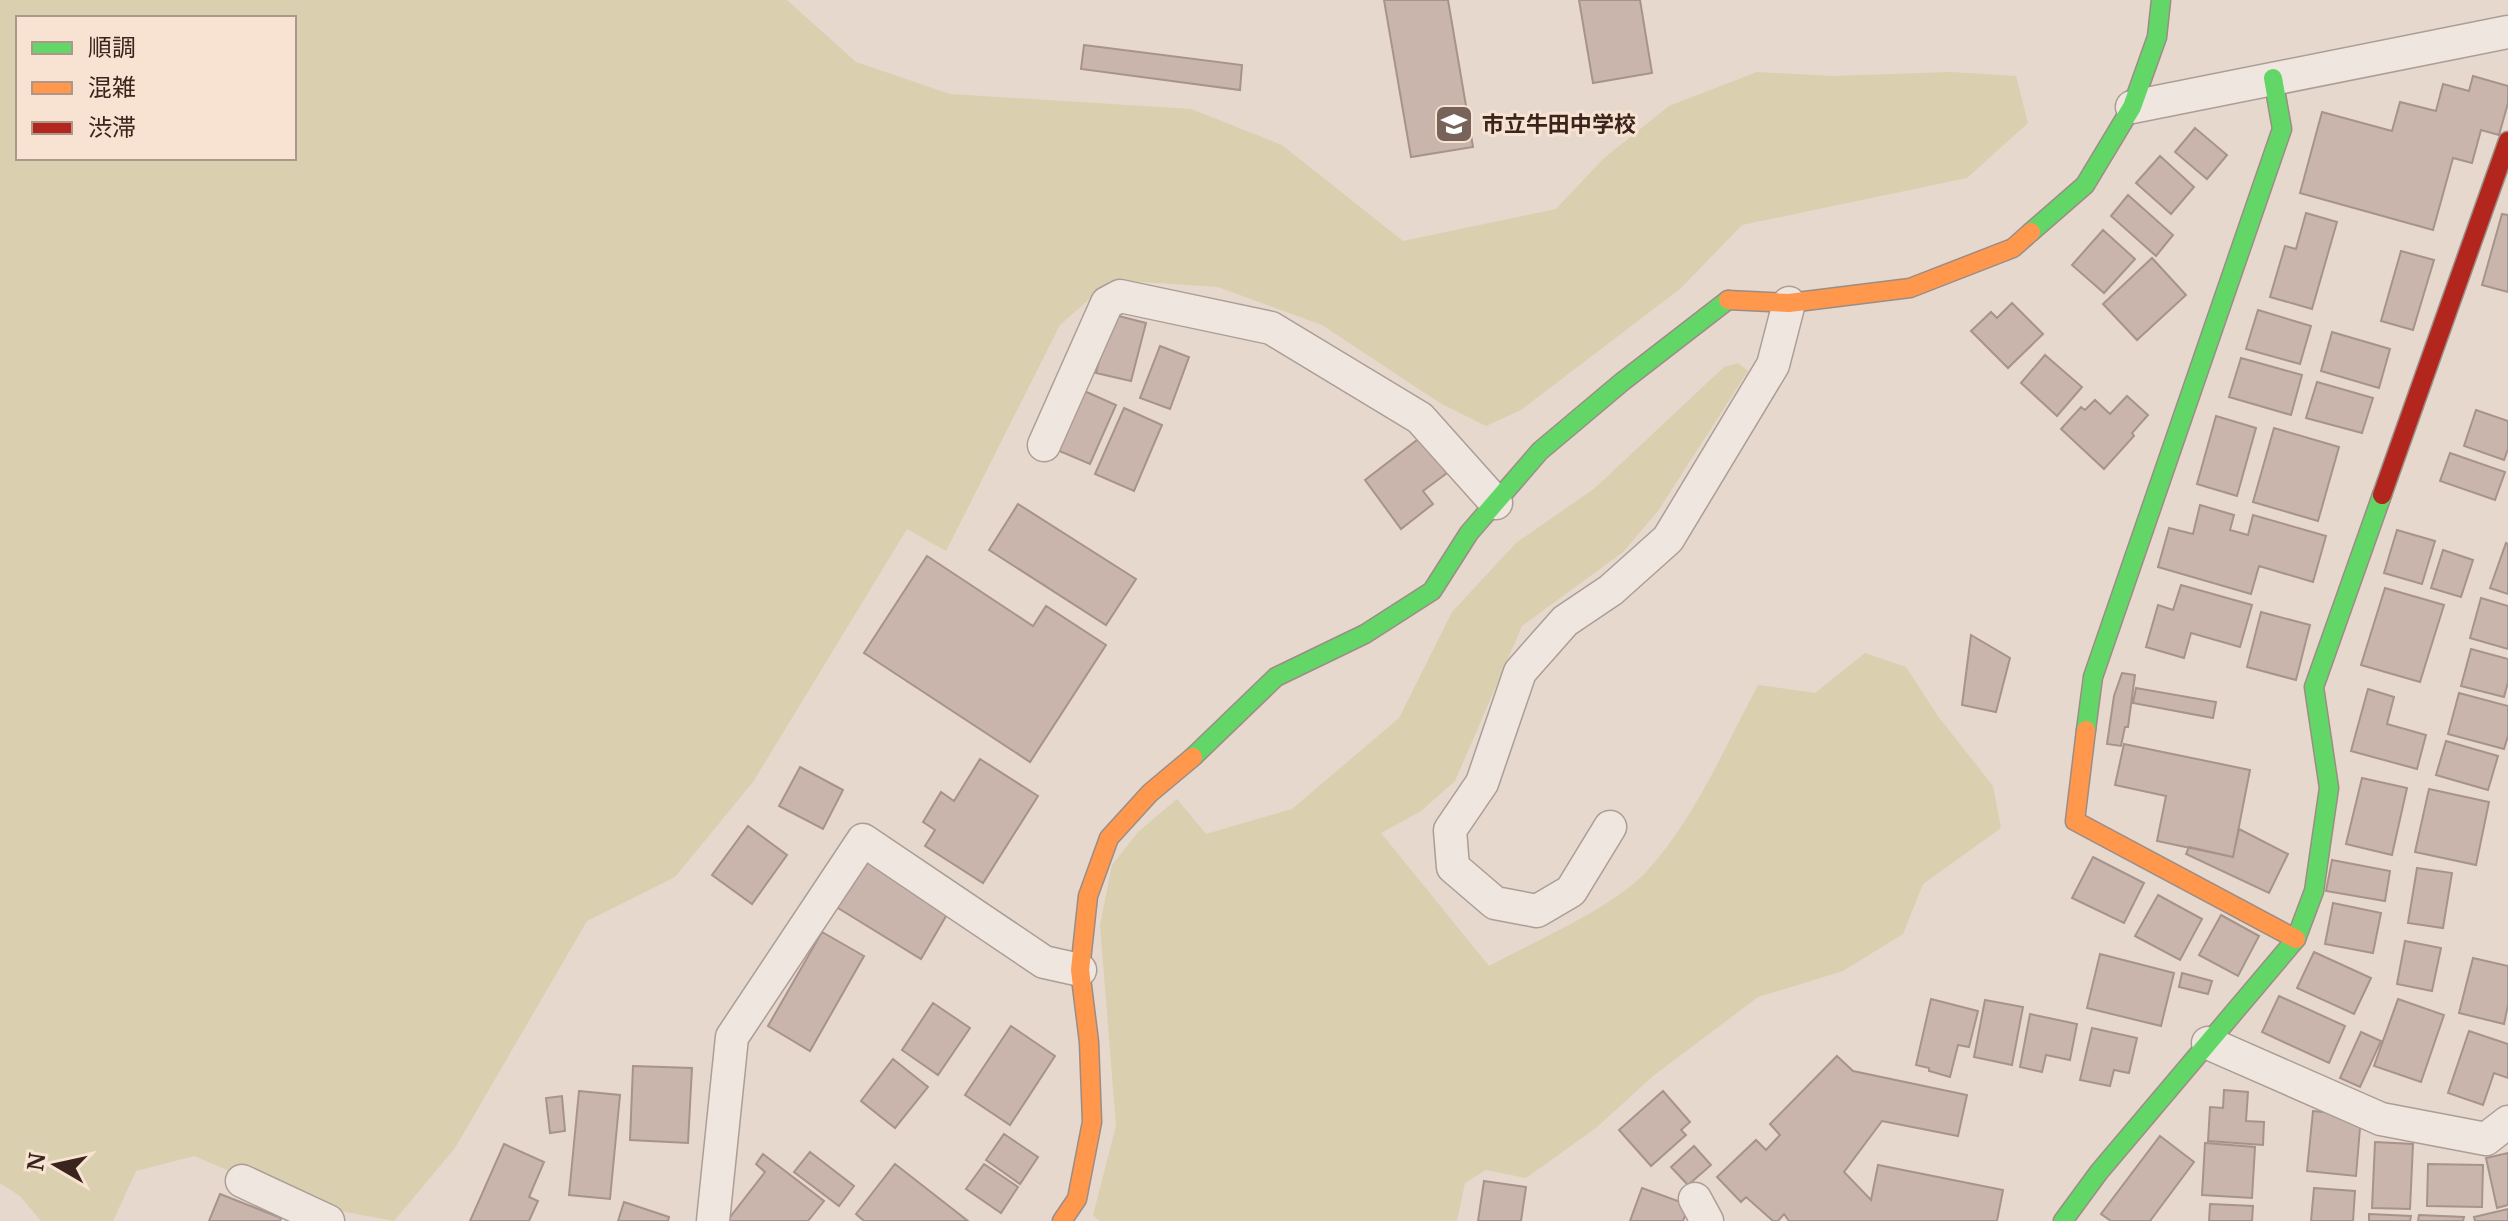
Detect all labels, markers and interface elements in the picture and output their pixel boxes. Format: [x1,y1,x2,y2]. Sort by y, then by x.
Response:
legend [16,16,296,160]
text: 順調 [88,32,136,63]
text: 混雑 [88,72,136,103]
school or university icon: 市立牛田中学校 [1433,103,1475,145]
place label: 市立牛田中学校 [1482,110,1636,138]
text: 渋滞 [88,112,136,143]
north arrow [16,1125,96,1205]
text: N [21,1150,52,1173]

